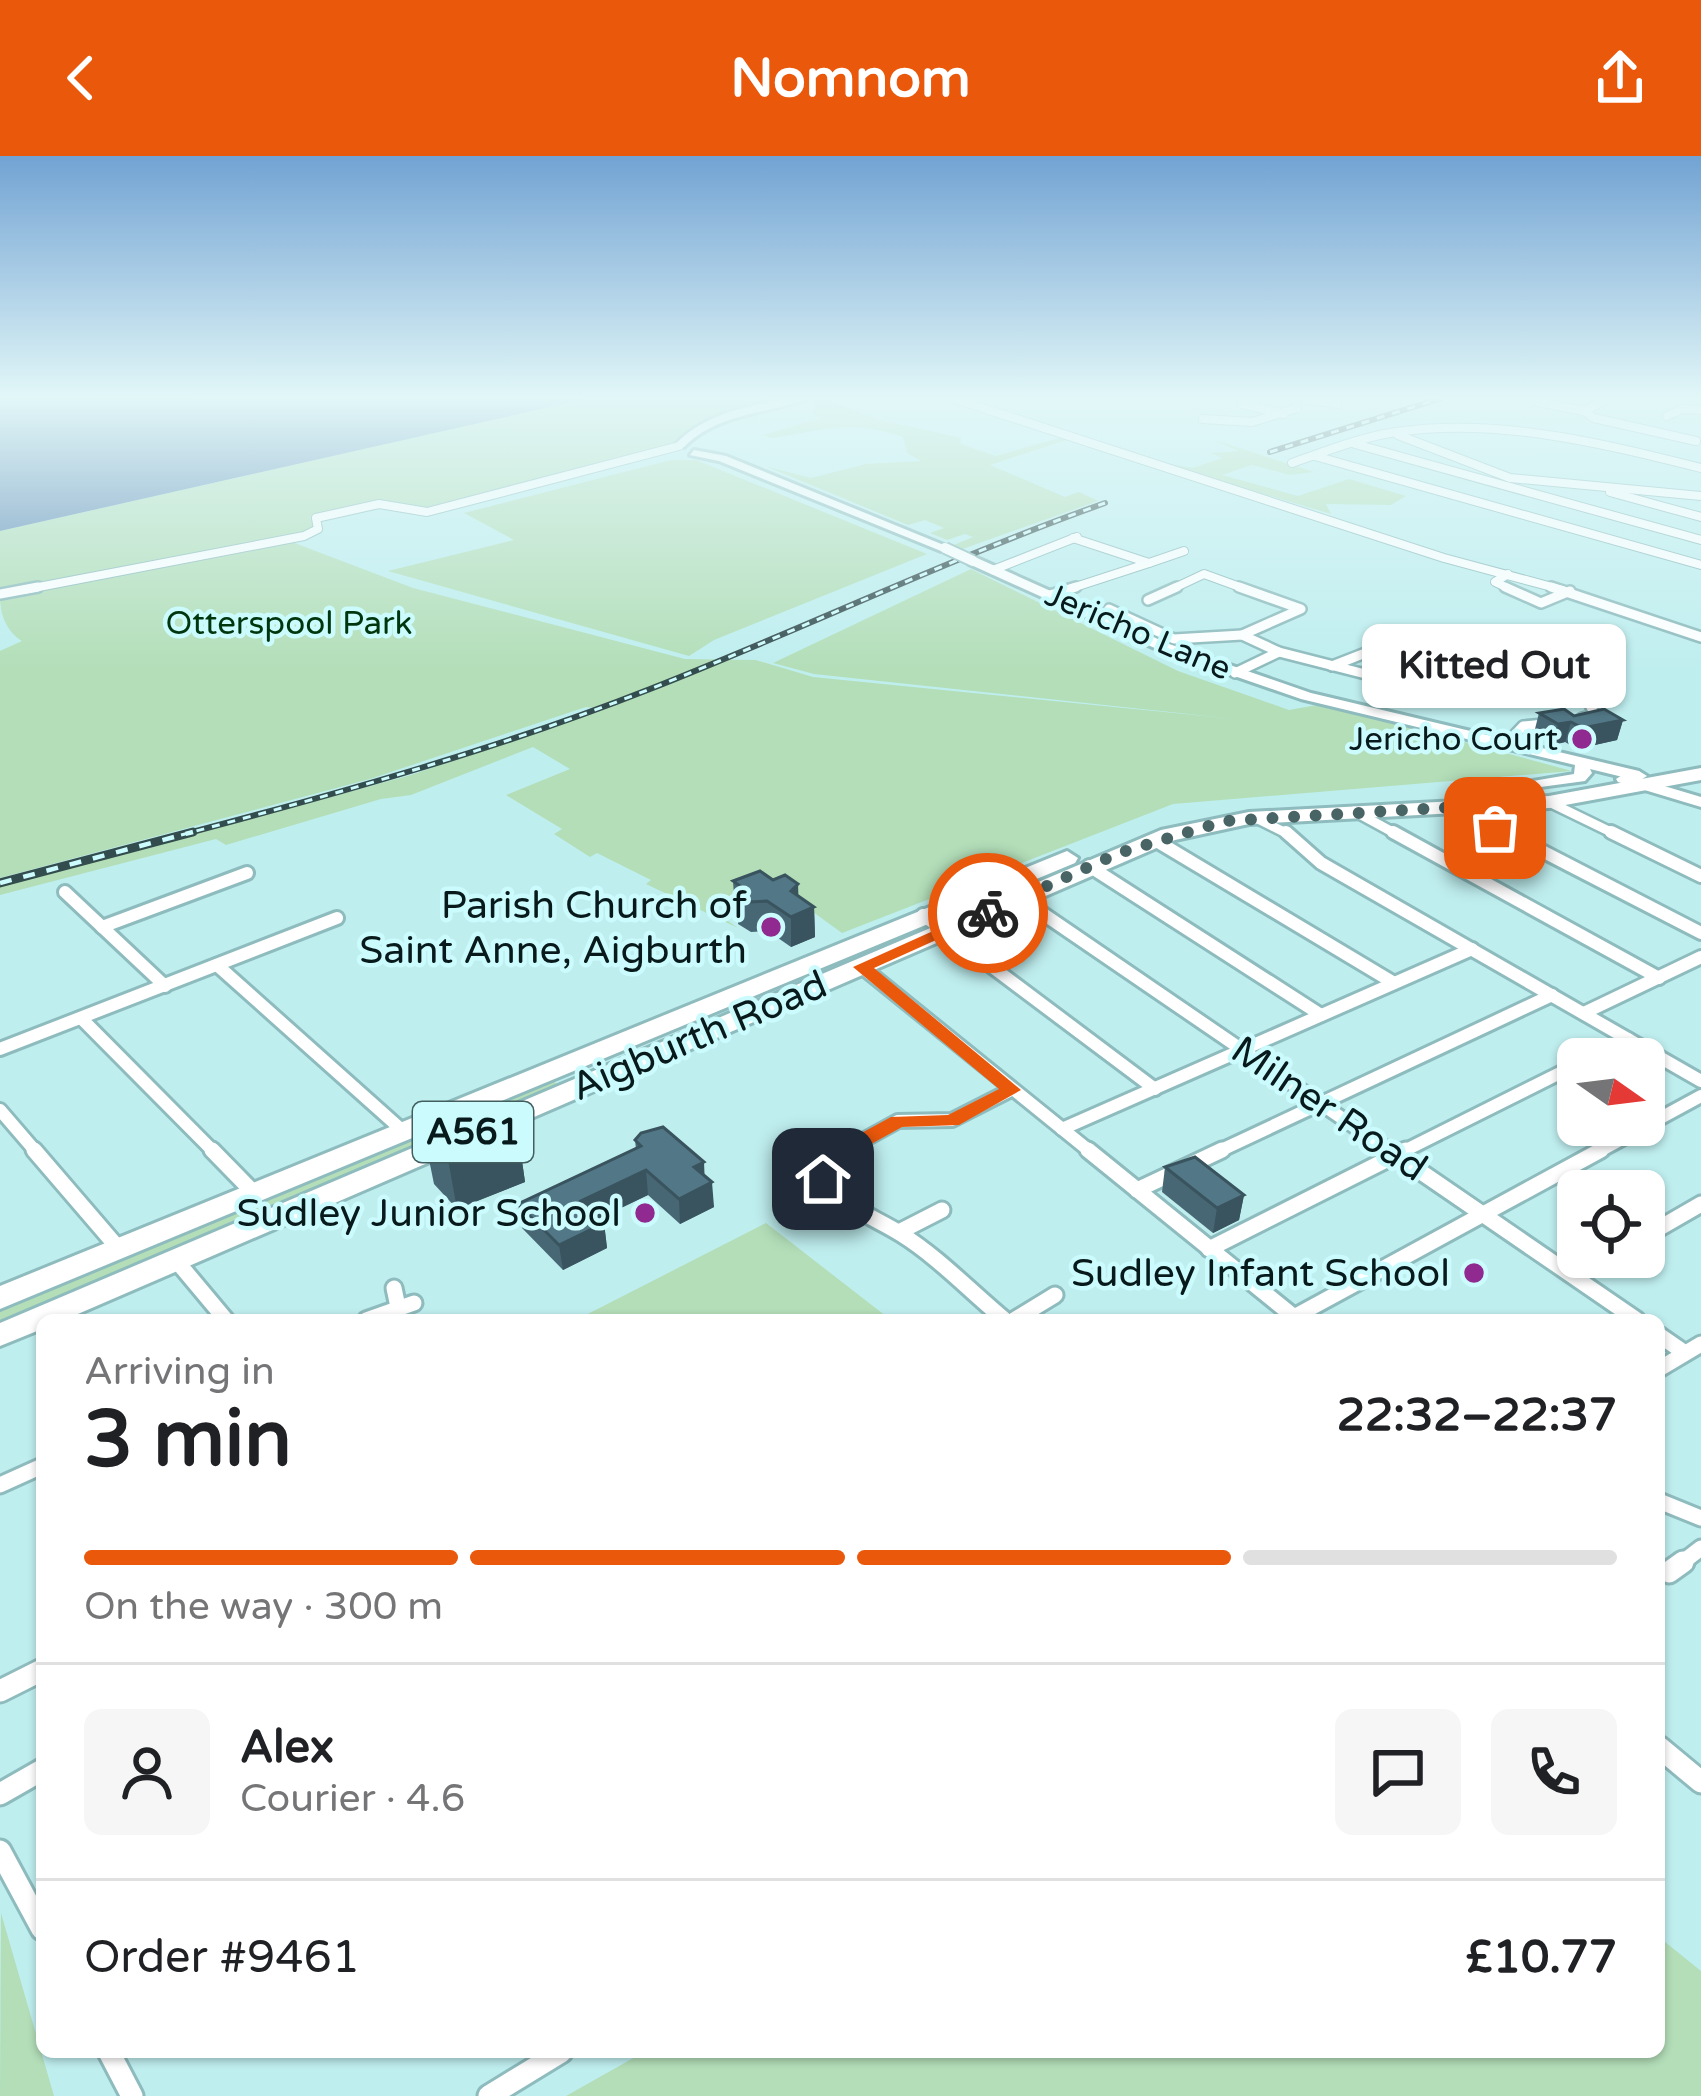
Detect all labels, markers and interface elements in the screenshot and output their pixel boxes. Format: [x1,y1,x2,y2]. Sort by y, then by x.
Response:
icon: back [48,45,114,111]
icon: share [1587,45,1653,111]
text: Nomnom [730,46,971,111]
street label: Jericho Lane [1039,575,1237,689]
park label: Otterspool Park [165,604,413,643]
callout: Kitted Out [1363,624,1627,708]
text: Kitted Out [1398,642,1590,689]
place label: Jericho Court [1349,720,1558,759]
marker: Jericho Court [1569,726,1595,752]
pin [1444,777,1546,879]
icon: bag [1462,795,1528,861]
courier [928,853,1048,973]
icon: bike [955,880,1021,946]
place label: Parish Church of Saint Anne, Aigburth [359,882,747,974]
marker: Parish Church of Saint Anne, Aigburth [758,914,784,940]
street label: Aigburth Road [564,961,834,1111]
street label: Milner Road [1222,1026,1436,1192]
north arrow [1557,1038,1665,1146]
map controls [1557,1038,1665,1278]
road number: A561 [413,1102,533,1162]
pin [772,1128,874,1230]
icon: home [790,1146,856,1212]
button: locate [1557,1170,1665,1278]
place label: Sudley Junior School [236,1190,621,1237]
marker: Sudley Junior School [632,1200,658,1226]
place label: Sudley Infant School [1071,1250,1450,1297]
marker: Sudley Infant School [1461,1260,1487,1286]
text: Arriving in [84,1348,275,1395]
text: 22:32–22:37 [1337,1389,1617,1443]
text: 3 min [84,1393,292,1487]
text: On the way · 300 m [84,1583,443,1630]
button: person [84,1709,210,1835]
button: chat [1335,1709,1461,1835]
button: phone [1491,1709,1617,1835]
text: Alex [240,1721,334,1775]
text: Courier · 4.6 [240,1775,465,1822]
text: Order #9461 [84,1931,360,1985]
text: £10.77 [1466,1931,1617,1985]

